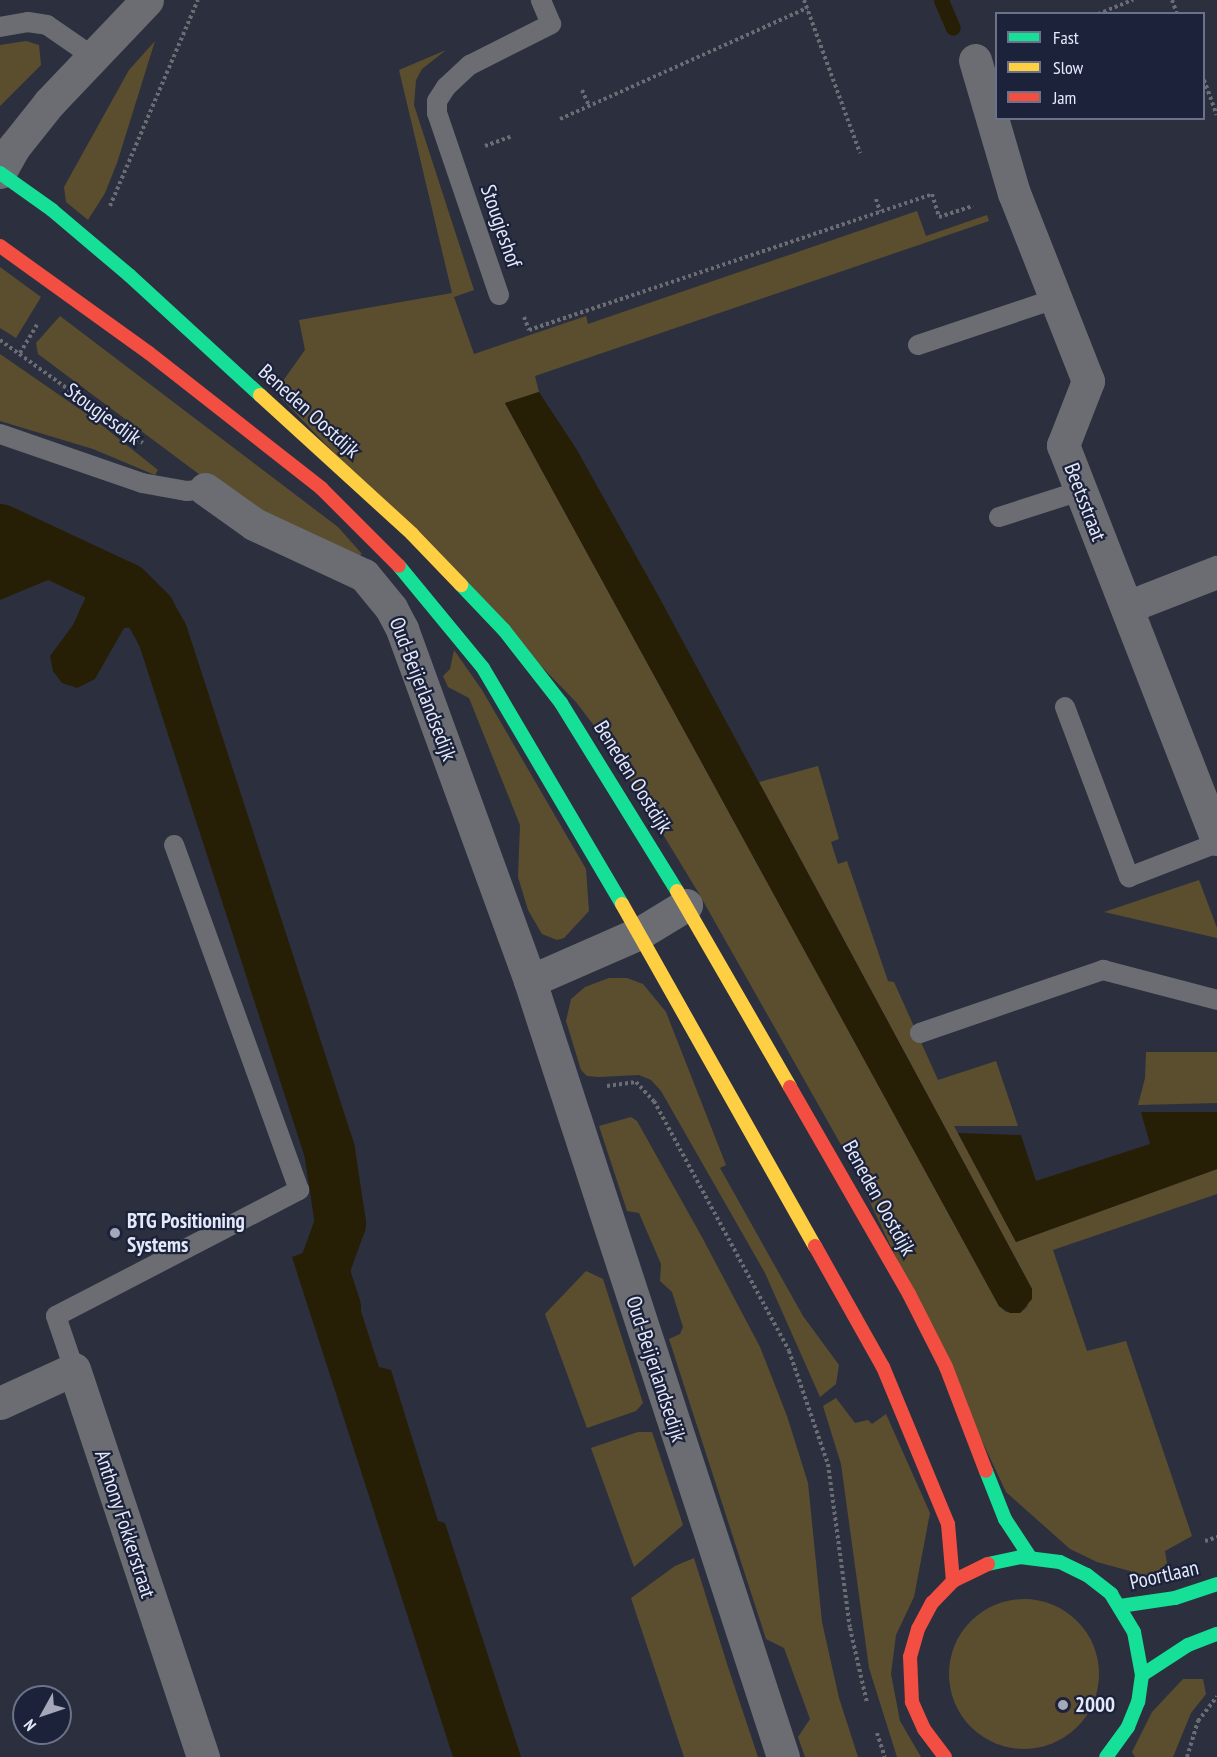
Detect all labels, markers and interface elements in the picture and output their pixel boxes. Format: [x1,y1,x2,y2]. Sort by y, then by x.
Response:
legend [995,12,1205,120]
text: Fast [1053,26,1079,49]
text: Slow [1053,56,1083,79]
text: Jam [1053,86,1076,109]
street label: Stougjeshof [475,181,527,271]
street label: Beneden Oostdijk [253,359,365,463]
street label: Stougjesdijk [60,378,146,450]
street label: Beetsstraat [1059,460,1111,544]
street label: Oud-Beijerlandsedijk [384,614,462,764]
street label: Beneden Oostdijk [588,716,678,838]
street label: Beneden Oostdijk [837,1136,921,1260]
place label: BTG Positioning Systems [127,1208,245,1258]
marker: BTG Positioning Systems [108,1226,122,1240]
street label: Oud-Beijerlandsedijk [621,1293,691,1445]
street label: Anthony Fokkerstraat [89,1447,161,1601]
street label: Poortlaan [1127,1555,1201,1595]
north arrow [12,1685,72,1745]
place label: 2000 [1075,1692,1115,1718]
marker: 2000 [1056,1698,1070,1712]
text: N [19,1716,40,1735]

